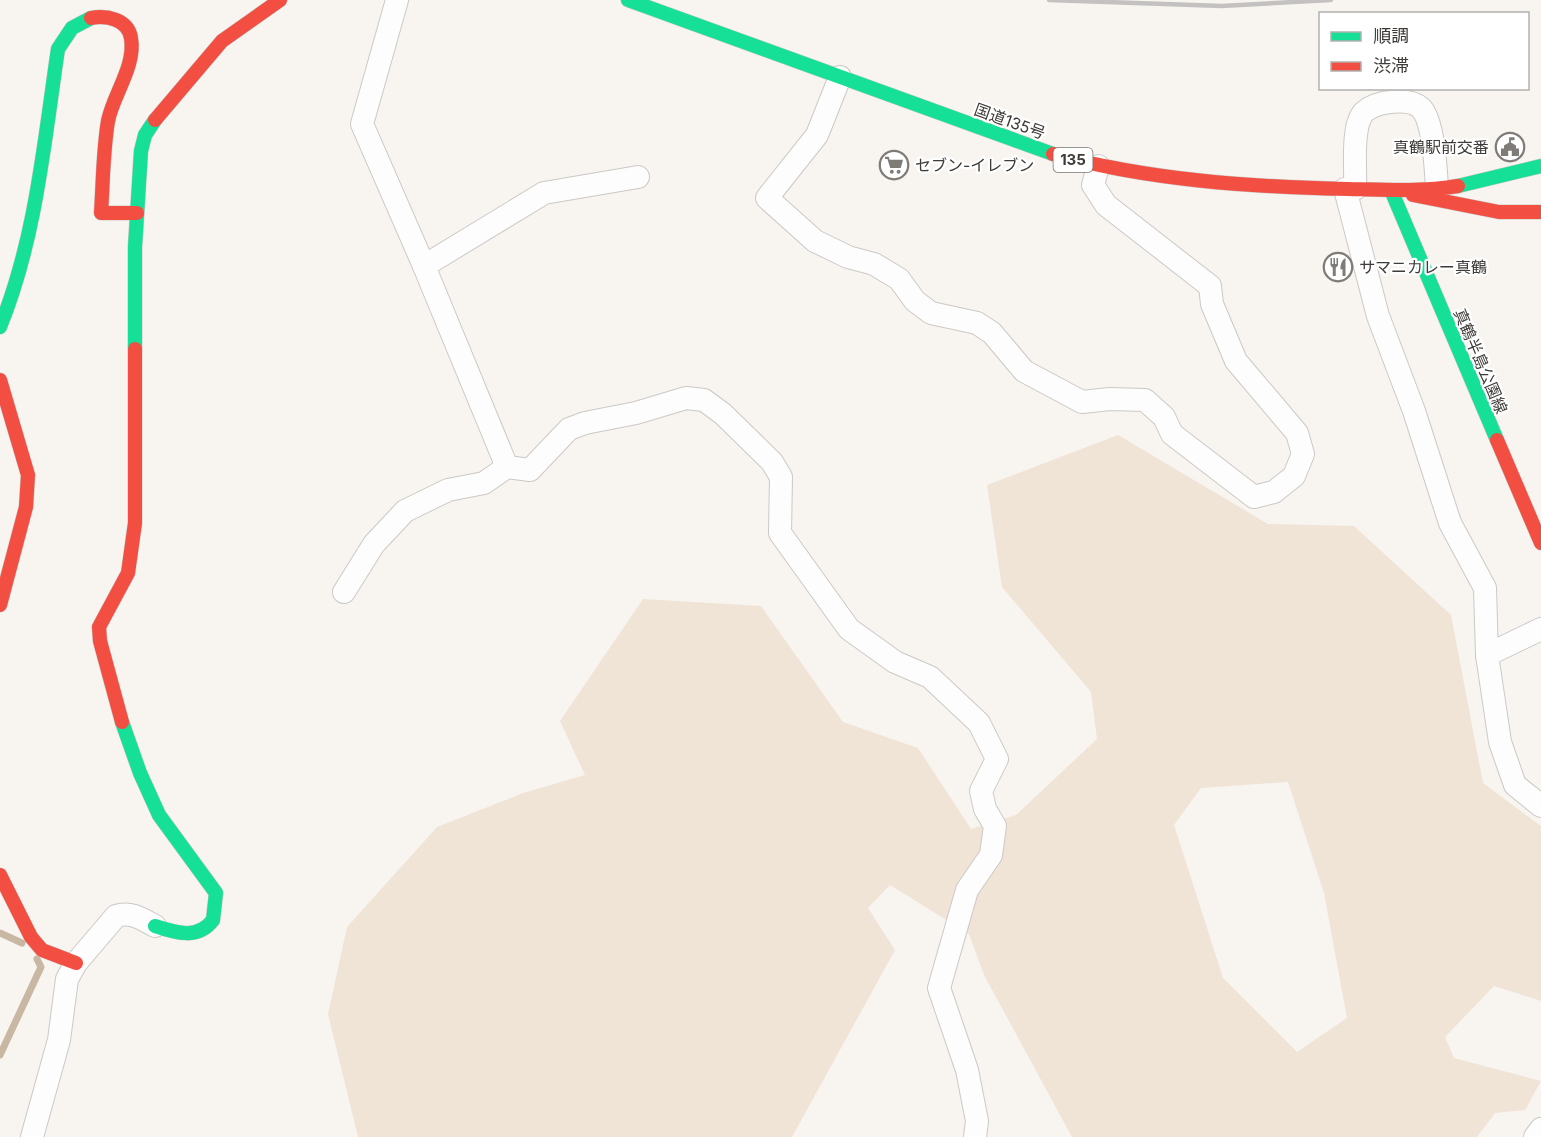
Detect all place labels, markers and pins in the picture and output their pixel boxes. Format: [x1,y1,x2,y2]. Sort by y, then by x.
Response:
public building icon: 真鶴駅前交番 [1494,131,1526,163]
place label: 真鶴駅前交番 [1393,137,1489,157]
supermarket icon: セブン-イレブン [878,149,910,181]
place label: セブン-イレブン [915,155,1034,175]
restaurant icon: サマニカレー真鶴 [1322,251,1354,283]
place label: サマニカレー真鶴 [1359,257,1487,277]

